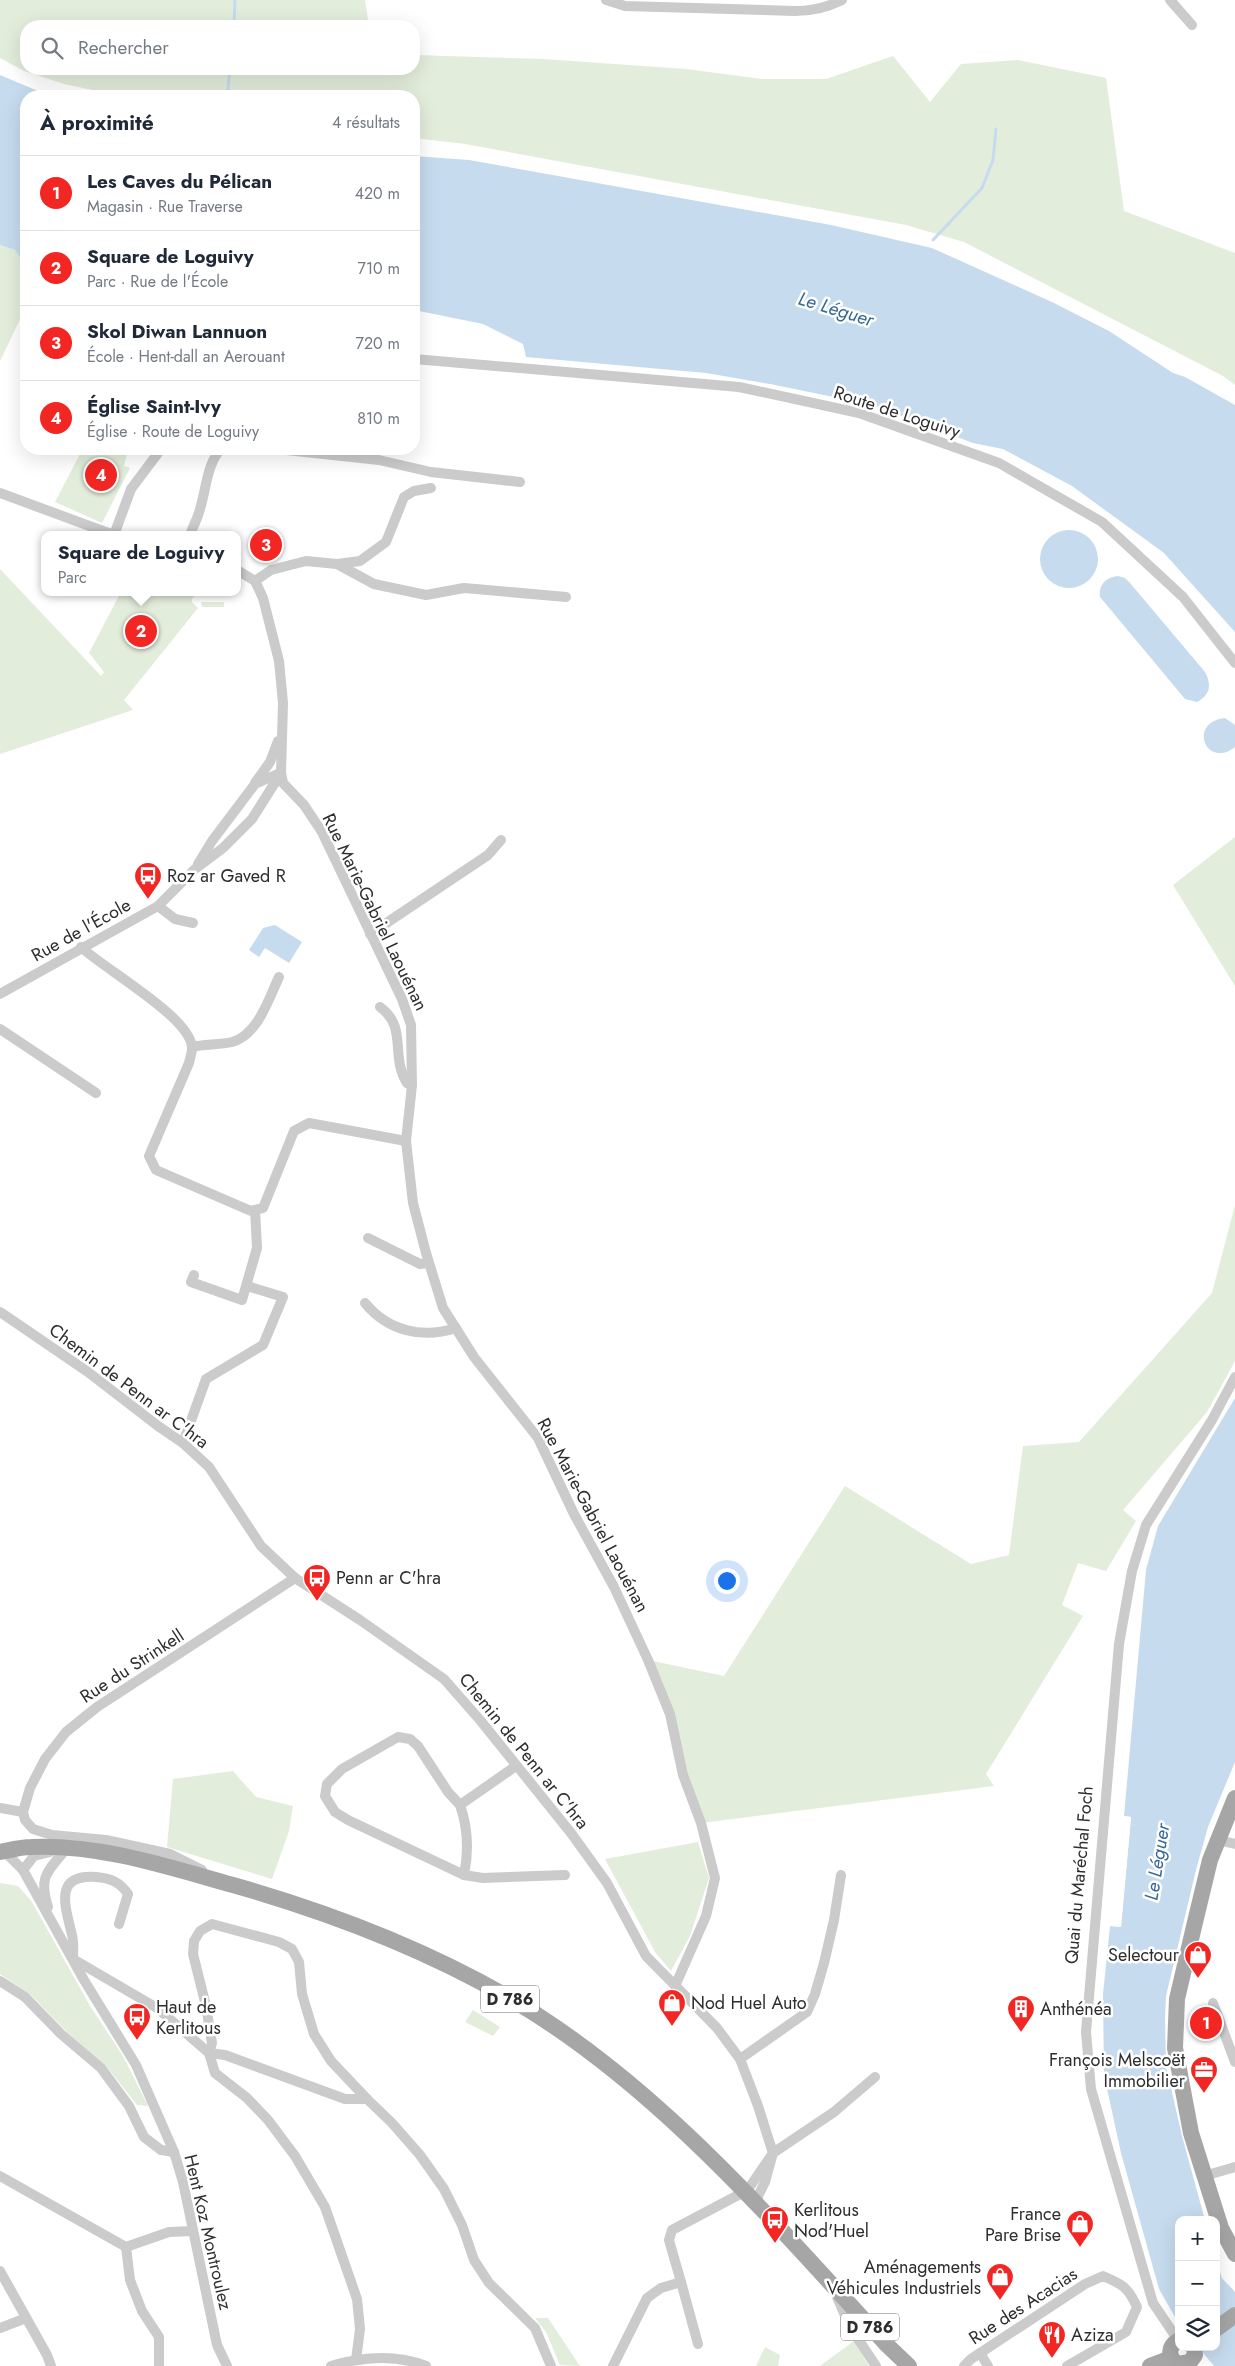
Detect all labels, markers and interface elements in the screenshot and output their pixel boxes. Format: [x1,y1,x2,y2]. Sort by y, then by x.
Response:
search box [20,20,420,75]
icon: search [38,34,66,62]
text: Rechercher [78,34,169,61]
text: À proximité [40,108,154,138]
text: 4 résultats [332,111,400,134]
text: Les Caves du Pélican [87,168,272,195]
text: 1 [52,182,60,205]
text: 420 m [355,182,400,205]
text: Magasin · Rue Traverse [87,195,243,218]
text: Square de Loguivy [87,243,254,270]
text: 2 [51,257,61,280]
text: 710 m [358,257,400,280]
text: Parc · Rue de l'École [87,270,228,293]
water label: Le Léguer [795,285,879,334]
text: Skol Diwan Lannuon [87,318,267,345]
text: 3 [51,332,61,355]
text: 720 m [356,332,400,355]
text: École · Hent-dall an Aerouant [87,345,285,368]
street label: Route de Loguivy [830,379,964,445]
text: Église Saint-Ivy [87,393,221,420]
text: 4 [50,407,62,430]
text: 810 m [357,407,400,430]
text: Église · Route de Loguivy [87,420,259,443]
pin: 4 [85,456,117,494]
pin: 3 [250,526,282,564]
popup [41,531,241,596]
text: Square de Loguivy [58,539,224,566]
text: Parc [58,566,87,589]
pin: 2 [125,612,157,650]
street label: Rue Marie-Gabriel Laouénan [316,809,434,1015]
bus stop icon: Roz ar Gaved R [133,861,163,900]
place label: Roz ar Gaved R [167,863,286,889]
street label: Rue de l'École [27,892,135,968]
street label: Chemin de Penn ar C'hra [44,1317,214,1455]
street label: Rue Marie-Gabriel Laouénan [531,1413,655,1617]
bus stop icon: Penn ar C'hra [302,1563,332,1602]
place label: Penn ar C'hra [336,1565,441,1591]
your location [714,1568,740,1594]
street label: Rue du Strinkell [75,1623,189,1709]
street label: Chemin de Penn ar C'hra [453,1667,595,1835]
street label: Quai du Maréchal Foch [1058,1785,1100,1965]
water label: Le Léguer [1138,1820,1177,1902]
shop icon: Selectour [1183,1940,1213,1979]
place label: Selectour [1108,1942,1180,1968]
road number: D 786 [481,1986,539,2012]
shop icon: Nod Huel Auto [657,1988,687,2027]
place label: Nod Huel Auto [691,1990,807,2016]
place label: Haut de Kerlitous [156,1994,221,2041]
building icon: Anthénéa [1006,1994,1036,2033]
place label: Anthénéa [1040,1996,1112,2022]
bus stop icon: Haut de Kerlitous [122,2002,152,2041]
pin: 1 [1190,2004,1222,2042]
place label: François Melscoët Immobilier [1049,2047,1186,2094]
office icon: François Melscoët Immobilier [1189,2055,1219,2094]
street label: Hent Koz Montroulez [177,2152,239,2313]
place label: Kerlitous Nod'Huel [794,2197,869,2244]
place label: France Pare Brise [985,2201,1061,2248]
bus stop icon: Kerlitous Nod'Huel [760,2205,790,2244]
shop icon: France Pare Brise [1065,2209,1095,2248]
map controls [1175,2216,1220,2351]
button: + [1175,2216,1220,2261]
place label: Aménagements Véhicules Industriels [826,2254,981,2301]
street label: Rue des Acacias [964,2261,1082,2351]
button: − [1175,2261,1220,2306]
shop icon: Aménagements Véhicules Industriels [985,2262,1015,2301]
button: layers [1175,2306,1220,2351]
road number: D 786 [841,2314,899,2340]
restaurant icon: Aziza [1037,2320,1067,2359]
place label: Aziza [1071,2322,1114,2348]

